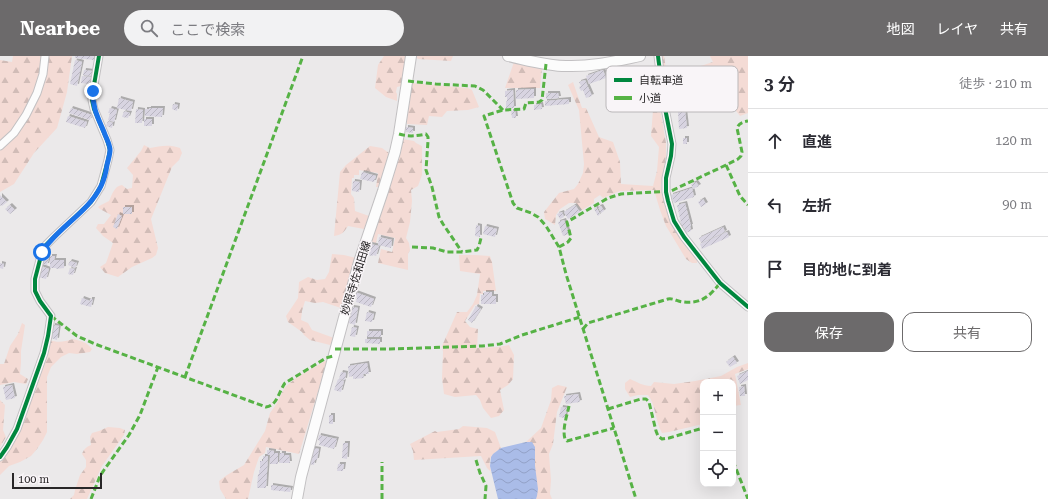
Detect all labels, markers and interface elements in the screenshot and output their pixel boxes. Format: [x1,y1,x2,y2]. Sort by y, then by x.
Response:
search box [124,10,404,46]
text: Nearbee [20,17,100,40]
icon: search [138,17,160,39]
text: ここで検索 [170,21,245,39]
text: 地図 [886,21,914,37]
text: レイヤ [936,21,978,37]
text: 共有 [1000,21,1028,37]
legend [606,66,738,112]
text: 自転車道 [639,74,683,87]
text: 3 分 [764,74,795,94]
text: 徒歩 · 210 m [959,76,1032,91]
route end [84,82,102,100]
text: 小道 [639,92,661,105]
icon: ahead [764,130,786,152]
text: 直進 [802,133,832,151]
text: 120 m [995,133,1032,148]
icon: left [764,194,786,216]
text: 左折 [802,197,832,215]
text: 90 m [1002,197,1032,212]
street label: 妙照寺佐和田線 [339,239,373,317]
route start [33,243,51,261]
icon: arrive [764,258,786,280]
text: 目的地に到着 [802,261,892,279]
button: 保存 [764,312,894,352]
button: 共有 [902,312,1032,352]
map controls [700,379,736,487]
button: + [700,379,736,415]
button: − [700,415,736,451]
button: locate [700,451,736,487]
scale bar [12,471,102,490]
text: 100 m [18,473,49,486]

